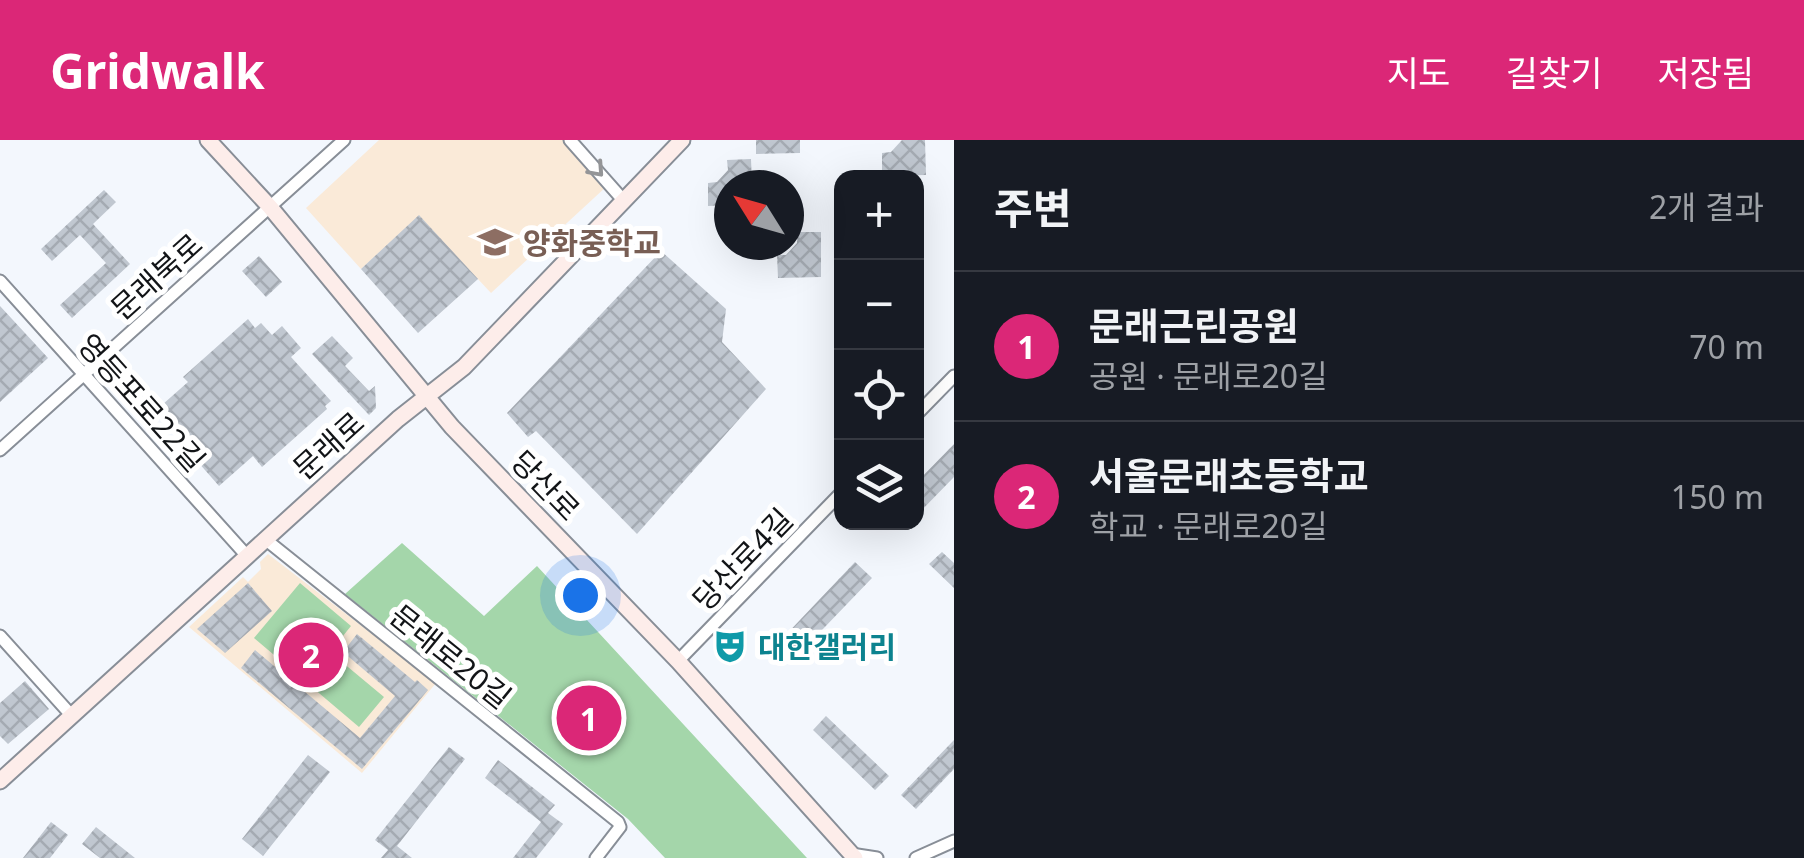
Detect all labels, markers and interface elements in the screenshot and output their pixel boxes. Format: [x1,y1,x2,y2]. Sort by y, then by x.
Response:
text: Gridwalk [50,38,265,103]
text: 지도 [1386,49,1451,96]
text: 길찾기 [1506,49,1602,96]
text: 저장됨 [1657,49,1754,96]
one-way arrow [585,158,603,177]
north arrow [714,170,804,260]
map controls [834,170,924,530]
button: + [834,170,924,260]
text: 주변 [994,179,1071,236]
text: 2개 결과 [1649,185,1764,228]
place label: 양화중학교 [523,222,661,263]
school or university icon: 양화중학교 [476,223,514,261]
street label: 문래북로 [101,224,211,328]
button: − [834,260,924,350]
text: 문래근린공원 [1089,299,1299,351]
street label: 영등포로22길 [69,324,215,480]
text: 1 [1017,325,1036,368]
text: 70 m [1689,325,1764,368]
button: locate [834,350,924,440]
text: 공원 · 문래로20길 [1089,354,1327,397]
street label: 문래로 [284,402,372,488]
button: layers [834,440,924,530]
street label: 당산로 [502,441,590,529]
text: 서울문래초등학교 [1089,449,1369,501]
text: 2 [1017,475,1036,518]
text: 150 m [1671,475,1764,518]
street label: 당산로4길 [683,499,801,619]
text: 학교 · 문래로20길 [1089,504,1327,547]
your location [555,570,606,621]
street label: 문래로20길 [382,595,520,717]
pin: 2 [278,618,344,692]
place label: 대한갤러리 [758,626,896,667]
theatre icon: 대한갤러리 [711,627,749,665]
pin: 1 [556,680,622,756]

